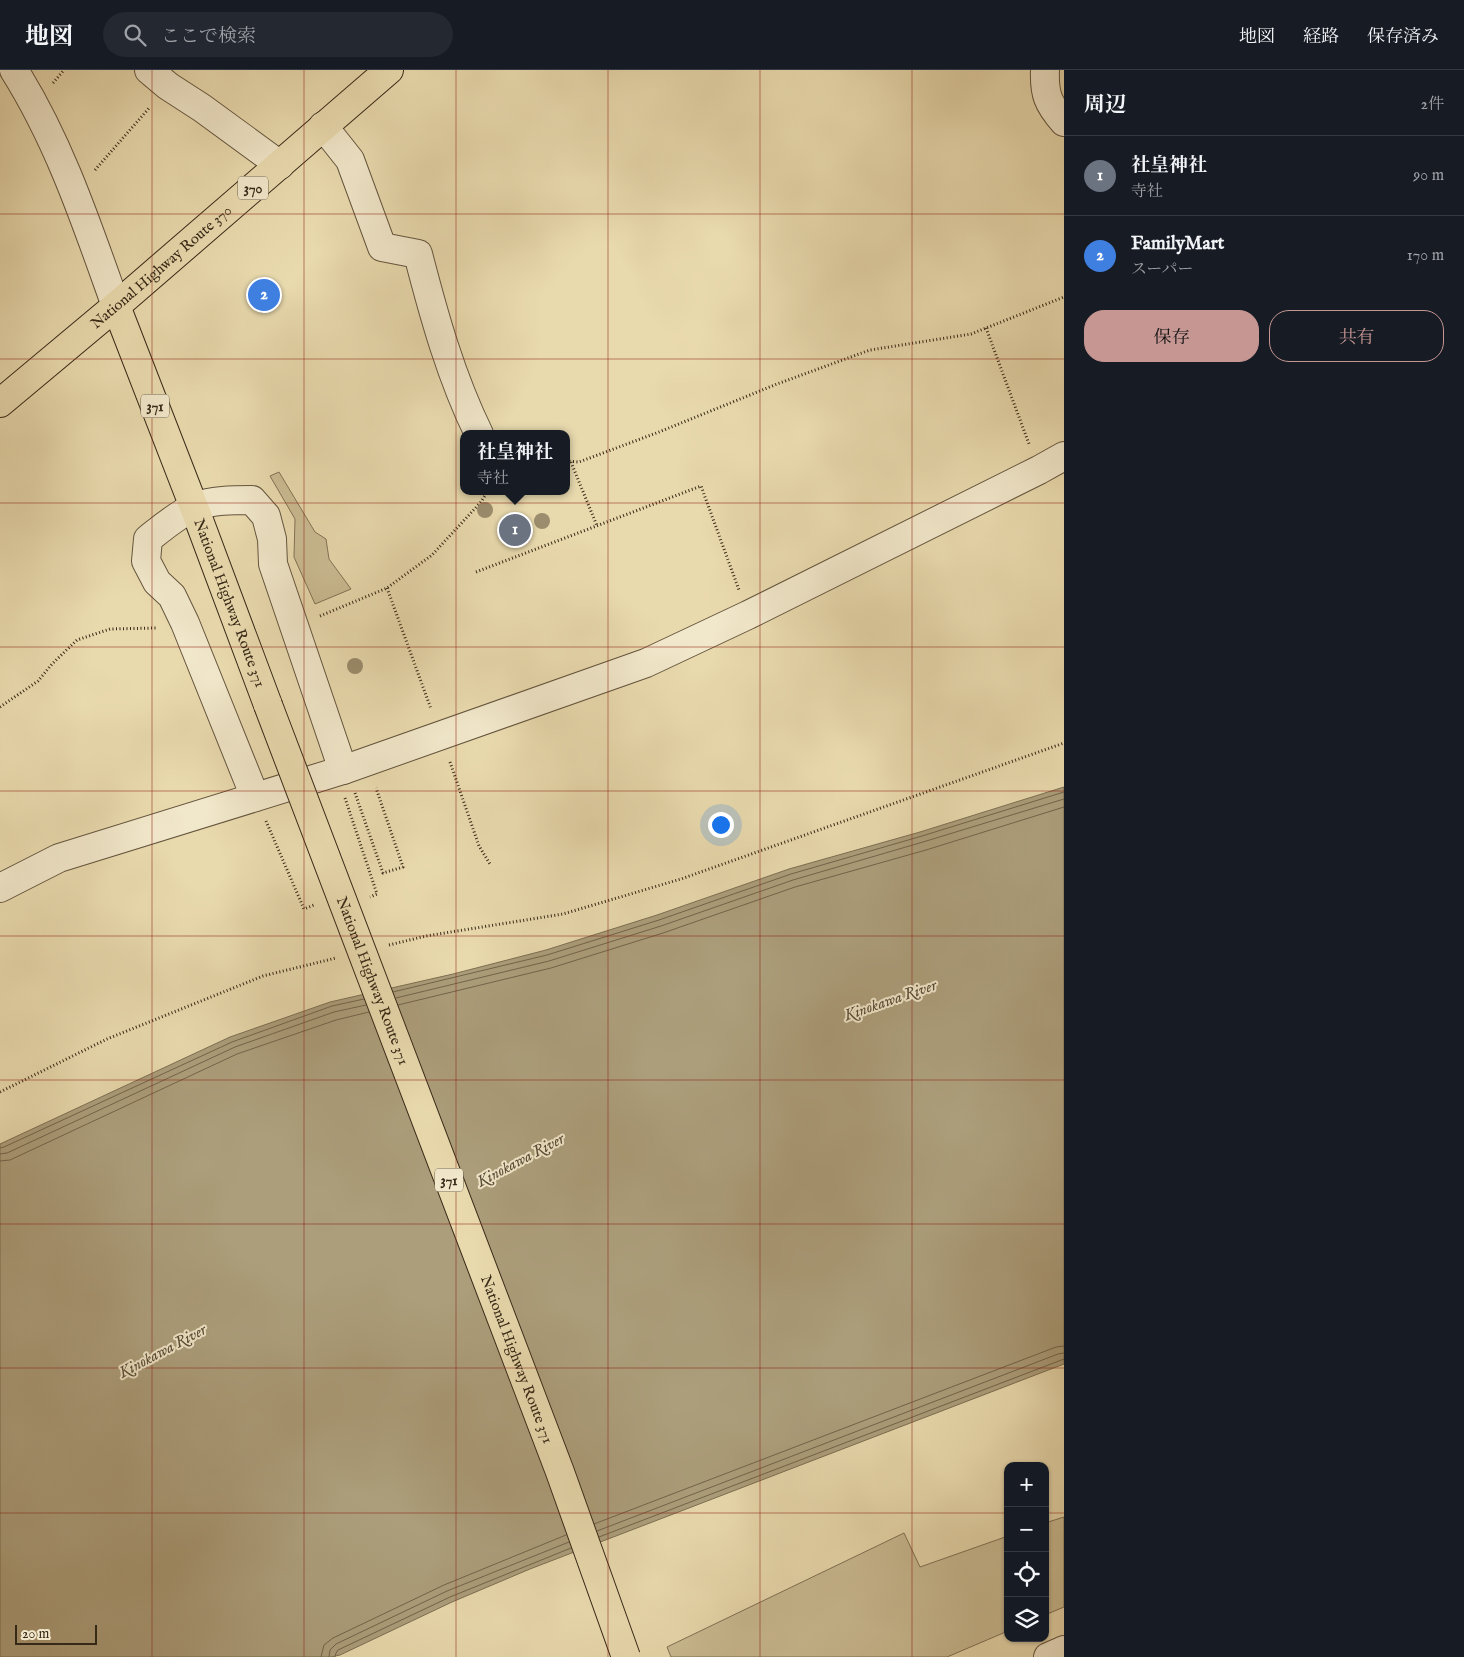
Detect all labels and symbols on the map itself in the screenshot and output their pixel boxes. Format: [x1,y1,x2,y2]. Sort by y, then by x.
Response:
road number: 370 [238,176,268,200]
street label: National Highway Route 370 [87,201,236,333]
pin: 2 [248,276,280,314]
road number: 371 [141,394,169,418]
pin: 1 [499,511,531,549]
street label: National Highway Route 371 [189,516,270,690]
your location [708,812,734,838]
street label: National Highway Route 371 [332,894,413,1068]
water label: Kinokawa River [841,975,941,1026]
water label: Kinokawa River [473,1129,570,1193]
road number: 371 [435,1168,463,1192]
street label: National Highway Route 371 [476,1273,557,1446]
water label: Kinokawa River [115,1320,212,1384]
scale bar [15,1622,98,1645]

